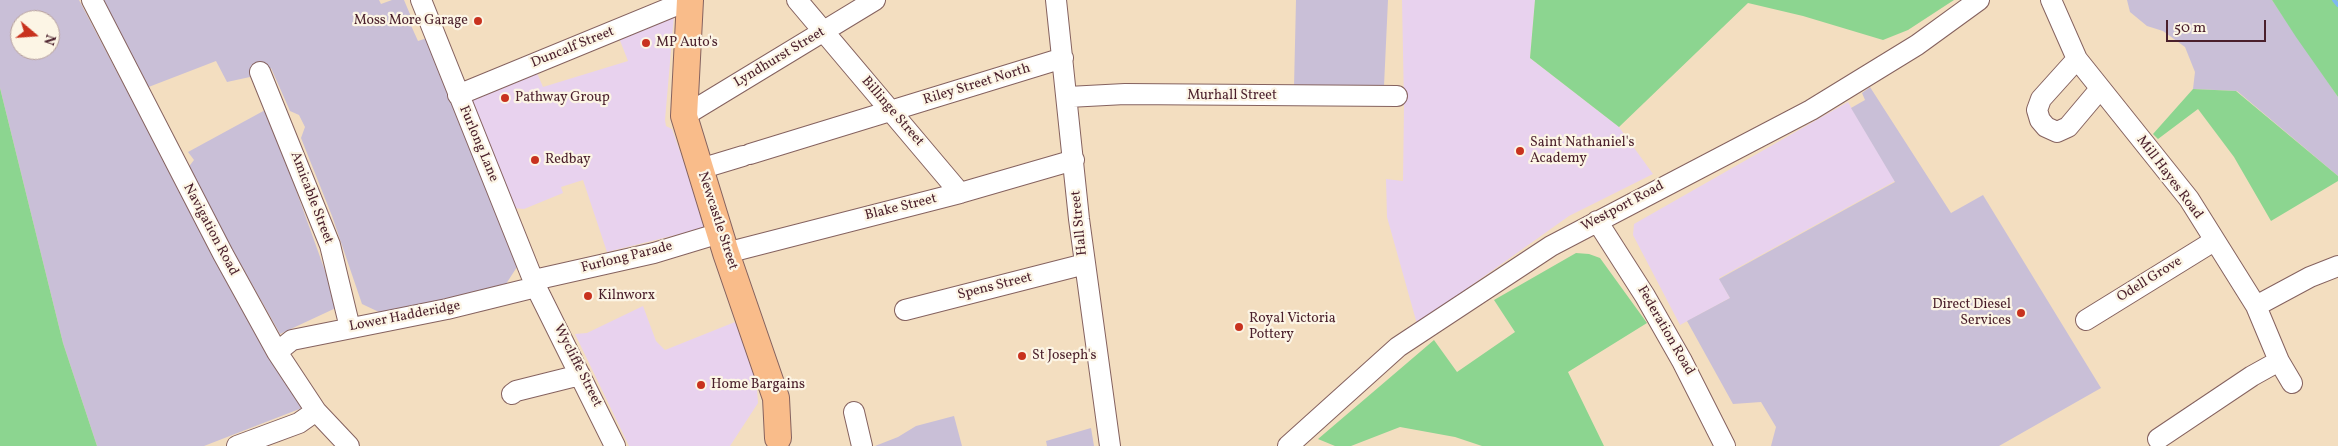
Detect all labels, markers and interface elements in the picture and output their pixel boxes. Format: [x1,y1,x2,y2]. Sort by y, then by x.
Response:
north arrow [10,10,60,60]
scale bar [2168,10,2268,42]
place label: Moss More Garage [354,13,468,29]
marker: Moss More Garage [472,15,484,27]
text: 50 m [2174,18,2206,39]
street label: Duncalf Street [529,24,617,72]
street label: Lyndhurst Street [731,24,829,92]
text: N [38,32,59,47]
place label: MP Auto's [656,35,718,51]
marker: MP Auto's [640,37,652,49]
street label: Riley Street North [921,61,1033,109]
street label: Billinge Street [857,74,927,150]
street label: Murhall Street [1187,88,1277,104]
place label: Pathway Group [515,90,610,106]
marker: Pathway Group [499,92,511,104]
street label: Furlong Lane [454,103,502,185]
street label: Mill Hayes Road [2132,133,2206,223]
place label: Saint Nathaniel's Academy [1530,135,1635,168]
marker: Saint Nathaniel's Academy [1514,145,1526,157]
street label: Amicable Street [286,149,336,247]
place label: Redbay [545,152,591,168]
marker: Redbay [529,154,541,166]
street label: Newcastle Street [693,170,741,272]
street label: Westport Road [1579,178,1667,236]
street label: Navigation Road [179,181,241,279]
street label: Hall Street [1068,190,1092,256]
street label: Blake Street [863,191,939,225]
street label: Furlong Parade [580,239,674,277]
street label: Odell Grove [2114,253,2186,307]
street label: Spens Street [956,270,1034,304]
street label: Federation Road [1633,283,1697,379]
place label: Kilnworx [598,288,655,304]
marker: Kilnworx [582,290,594,302]
place label: Direct Diesel Services [1932,297,2011,330]
street label: Lower Hadderidge [348,298,462,336]
marker: Direct Diesel Services [2015,307,2027,319]
place label: Royal Victoria Pottery [1249,311,1336,344]
marker: Royal Victoria Pottery [1233,321,1245,333]
street label: Wycliffe Street [549,322,605,410]
place label: St Joseph's [1032,348,1096,364]
marker: St Joseph's [1016,350,1028,362]
place label: Home Bargains [711,377,805,393]
marker: Home Bargains [695,379,707,391]

